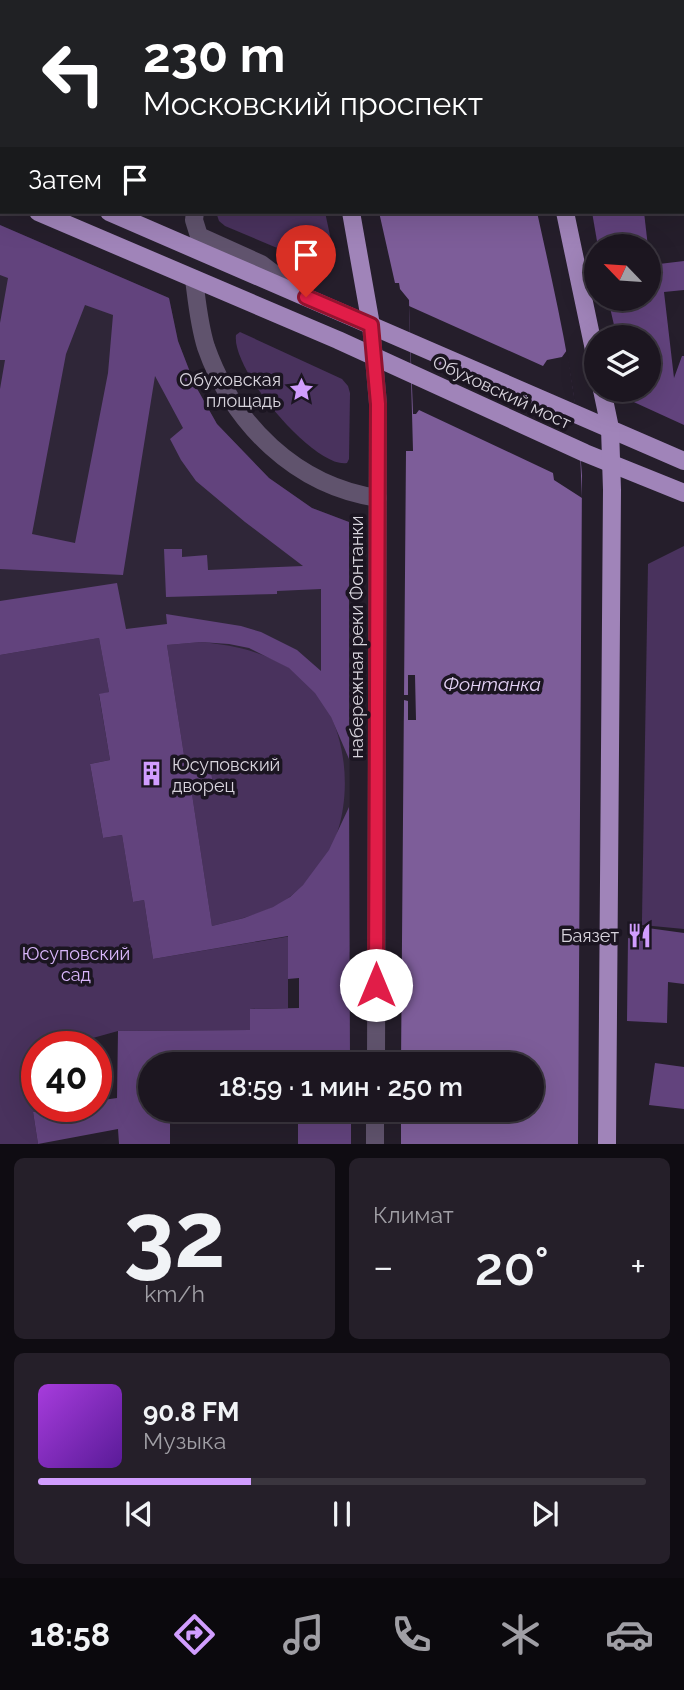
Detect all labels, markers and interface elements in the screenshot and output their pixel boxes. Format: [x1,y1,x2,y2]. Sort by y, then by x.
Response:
text: 230 m [143,26,285,83]
icon: left [28,28,119,119]
text: Московский проспект [143,85,483,122]
icon: arrive [116,161,154,199]
text: Затем [28,165,102,195]
pin [276,225,336,297]
north arrow [584,234,662,312]
map controls [584,234,661,402]
icon: arrive [287,236,325,274]
button: layers [584,325,661,402]
street label: Обуховский мост [429,351,575,433]
place label: Обуховская площадь [179,369,281,411]
place icon: Обуховская площадь [287,375,315,403]
street label: набережная реки Фонтанки [346,516,367,758]
water label: Фонтанка [443,673,541,695]
place label: Юсуповский дворец [172,754,280,796]
building icon: Юсуповский дворец [138,760,166,788]
restaurant icon: Баязет [625,921,653,949]
place label: Баязет [561,925,619,946]
park label: Юсуповский сад [22,943,130,985]
position arrow [339,948,413,1022]
speed limit sign: 40 [21,1031,112,1122]
text: 18:59 · 1 мин · 250 m [219,1072,463,1102]
text: 32 [123,1181,226,1288]
text: Климат [373,1201,454,1228]
text: 20° [475,1236,549,1297]
text: − [373,1244,393,1289]
text: + [630,1244,646,1289]
text: km/h [144,1280,205,1307]
text: 90.8 FM [143,1397,240,1427]
text: Музыка [143,1427,226,1454]
icon: previous [120,1495,158,1533]
icon: pause [323,1495,361,1533]
icon: next [526,1495,564,1533]
icon: directions [170,1610,219,1659]
icon: music [279,1610,328,1659]
icon: phone [387,1610,436,1659]
icon: climate [496,1610,545,1659]
icon: car [605,1610,654,1659]
text: 18:58 [30,1616,110,1653]

